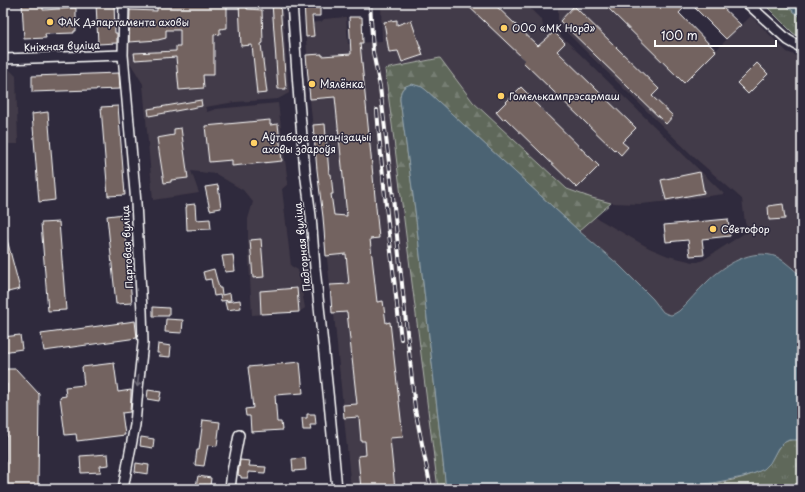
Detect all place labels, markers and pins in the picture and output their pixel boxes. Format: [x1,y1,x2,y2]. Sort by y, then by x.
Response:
place label: ФАК Дэпартамента аховы [58,14,189,29]
marker: ФАК Дэпартамента аховы [45,17,55,27]
place label: ООО «МК Норд» [512,20,596,35]
marker: ООО «МК Норд» [499,23,509,33]
place label: Мялёнка [320,76,365,91]
marker: Мялёнка [307,79,317,89]
place label: Гомелькампрэсармаш [509,88,620,103]
marker: Гомелькампрэсармаш [496,91,506,101]
place label: Аўтабаза арганізацыі аховы здароўя [262,129,372,156]
marker: Аўтабаза арганізацыі аховы здароўя [249,138,259,148]
place label: Светофор [721,221,770,236]
marker: Светофор [708,224,718,234]

